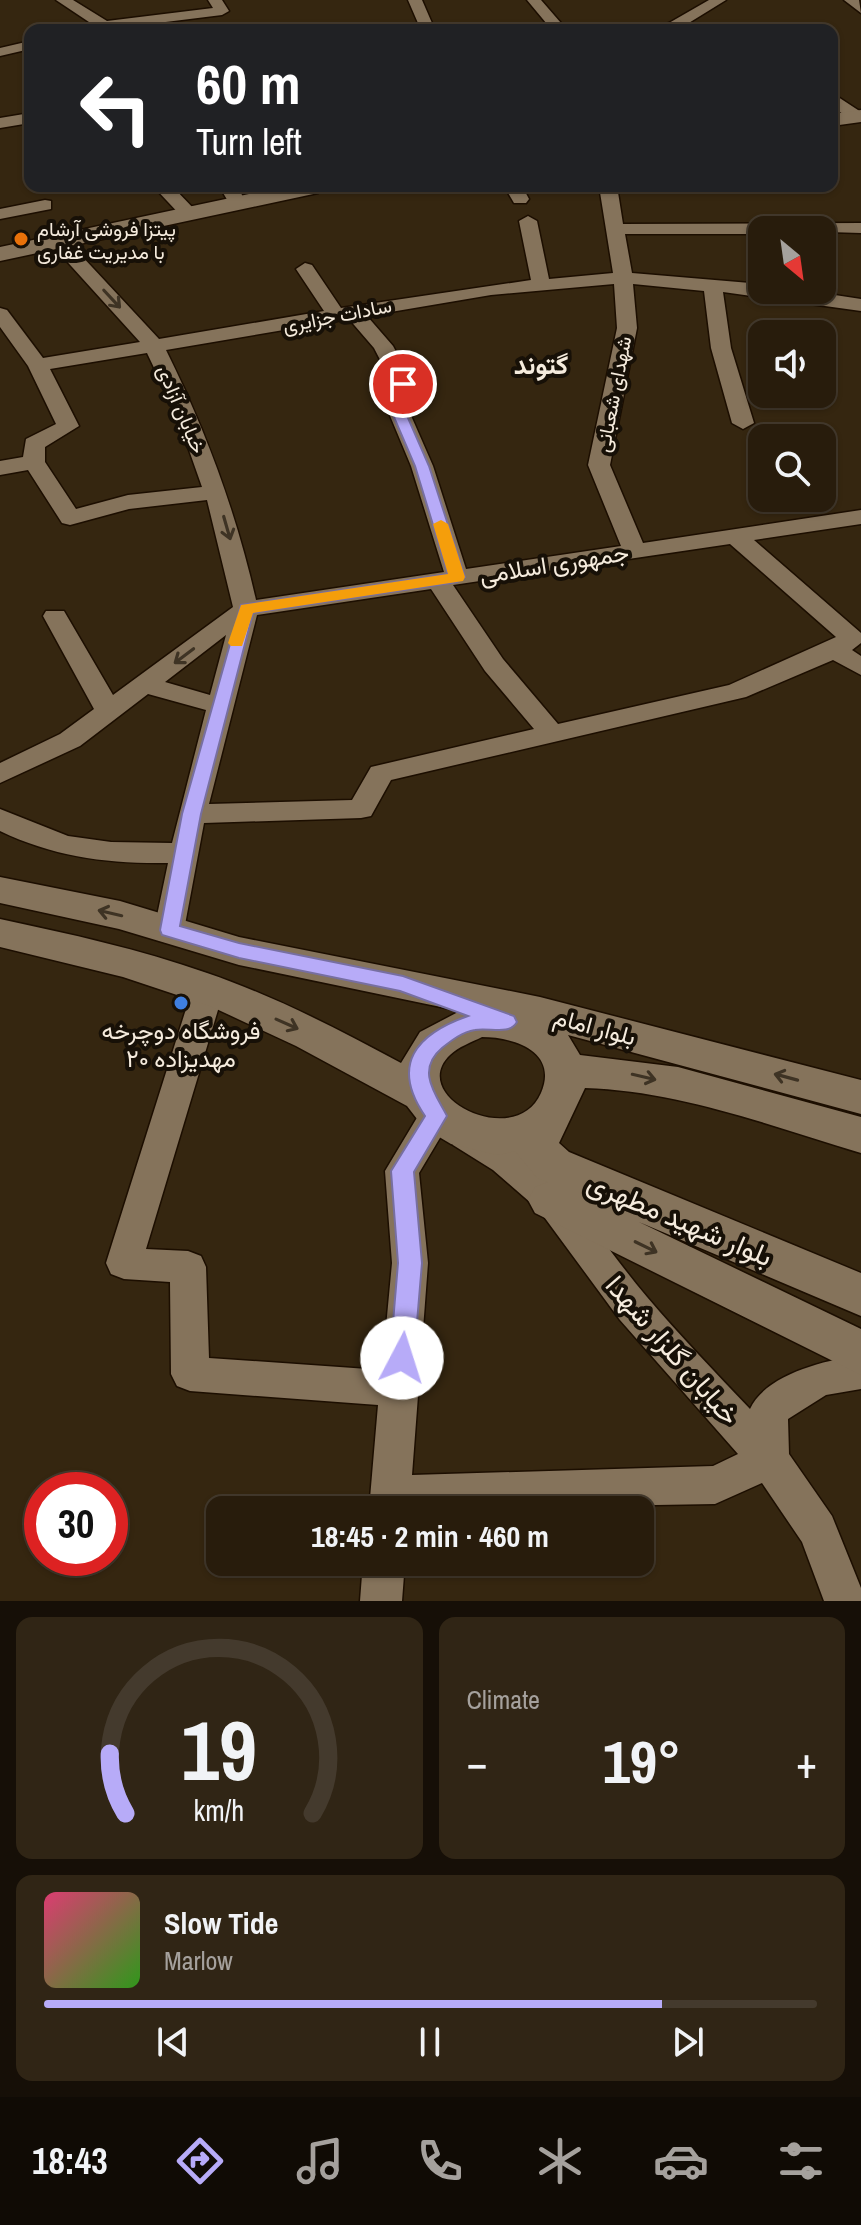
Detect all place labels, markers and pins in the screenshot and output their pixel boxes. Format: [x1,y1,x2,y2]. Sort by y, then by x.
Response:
place label: پیتزا فروشی آرشام با مدیریت غفاری [37,215,176,265]
marker: پیتزا فروشی آرشام با مدیریت غفاری [12,230,30,248]
pin [369,350,437,418]
marker: فروشگاه دوچرخه ۲۰ مهدیزاده [172,994,190,1012]
place label: فروشگاه دوچرخه ۲۰ مهدیزاده [102,1014,260,1074]

